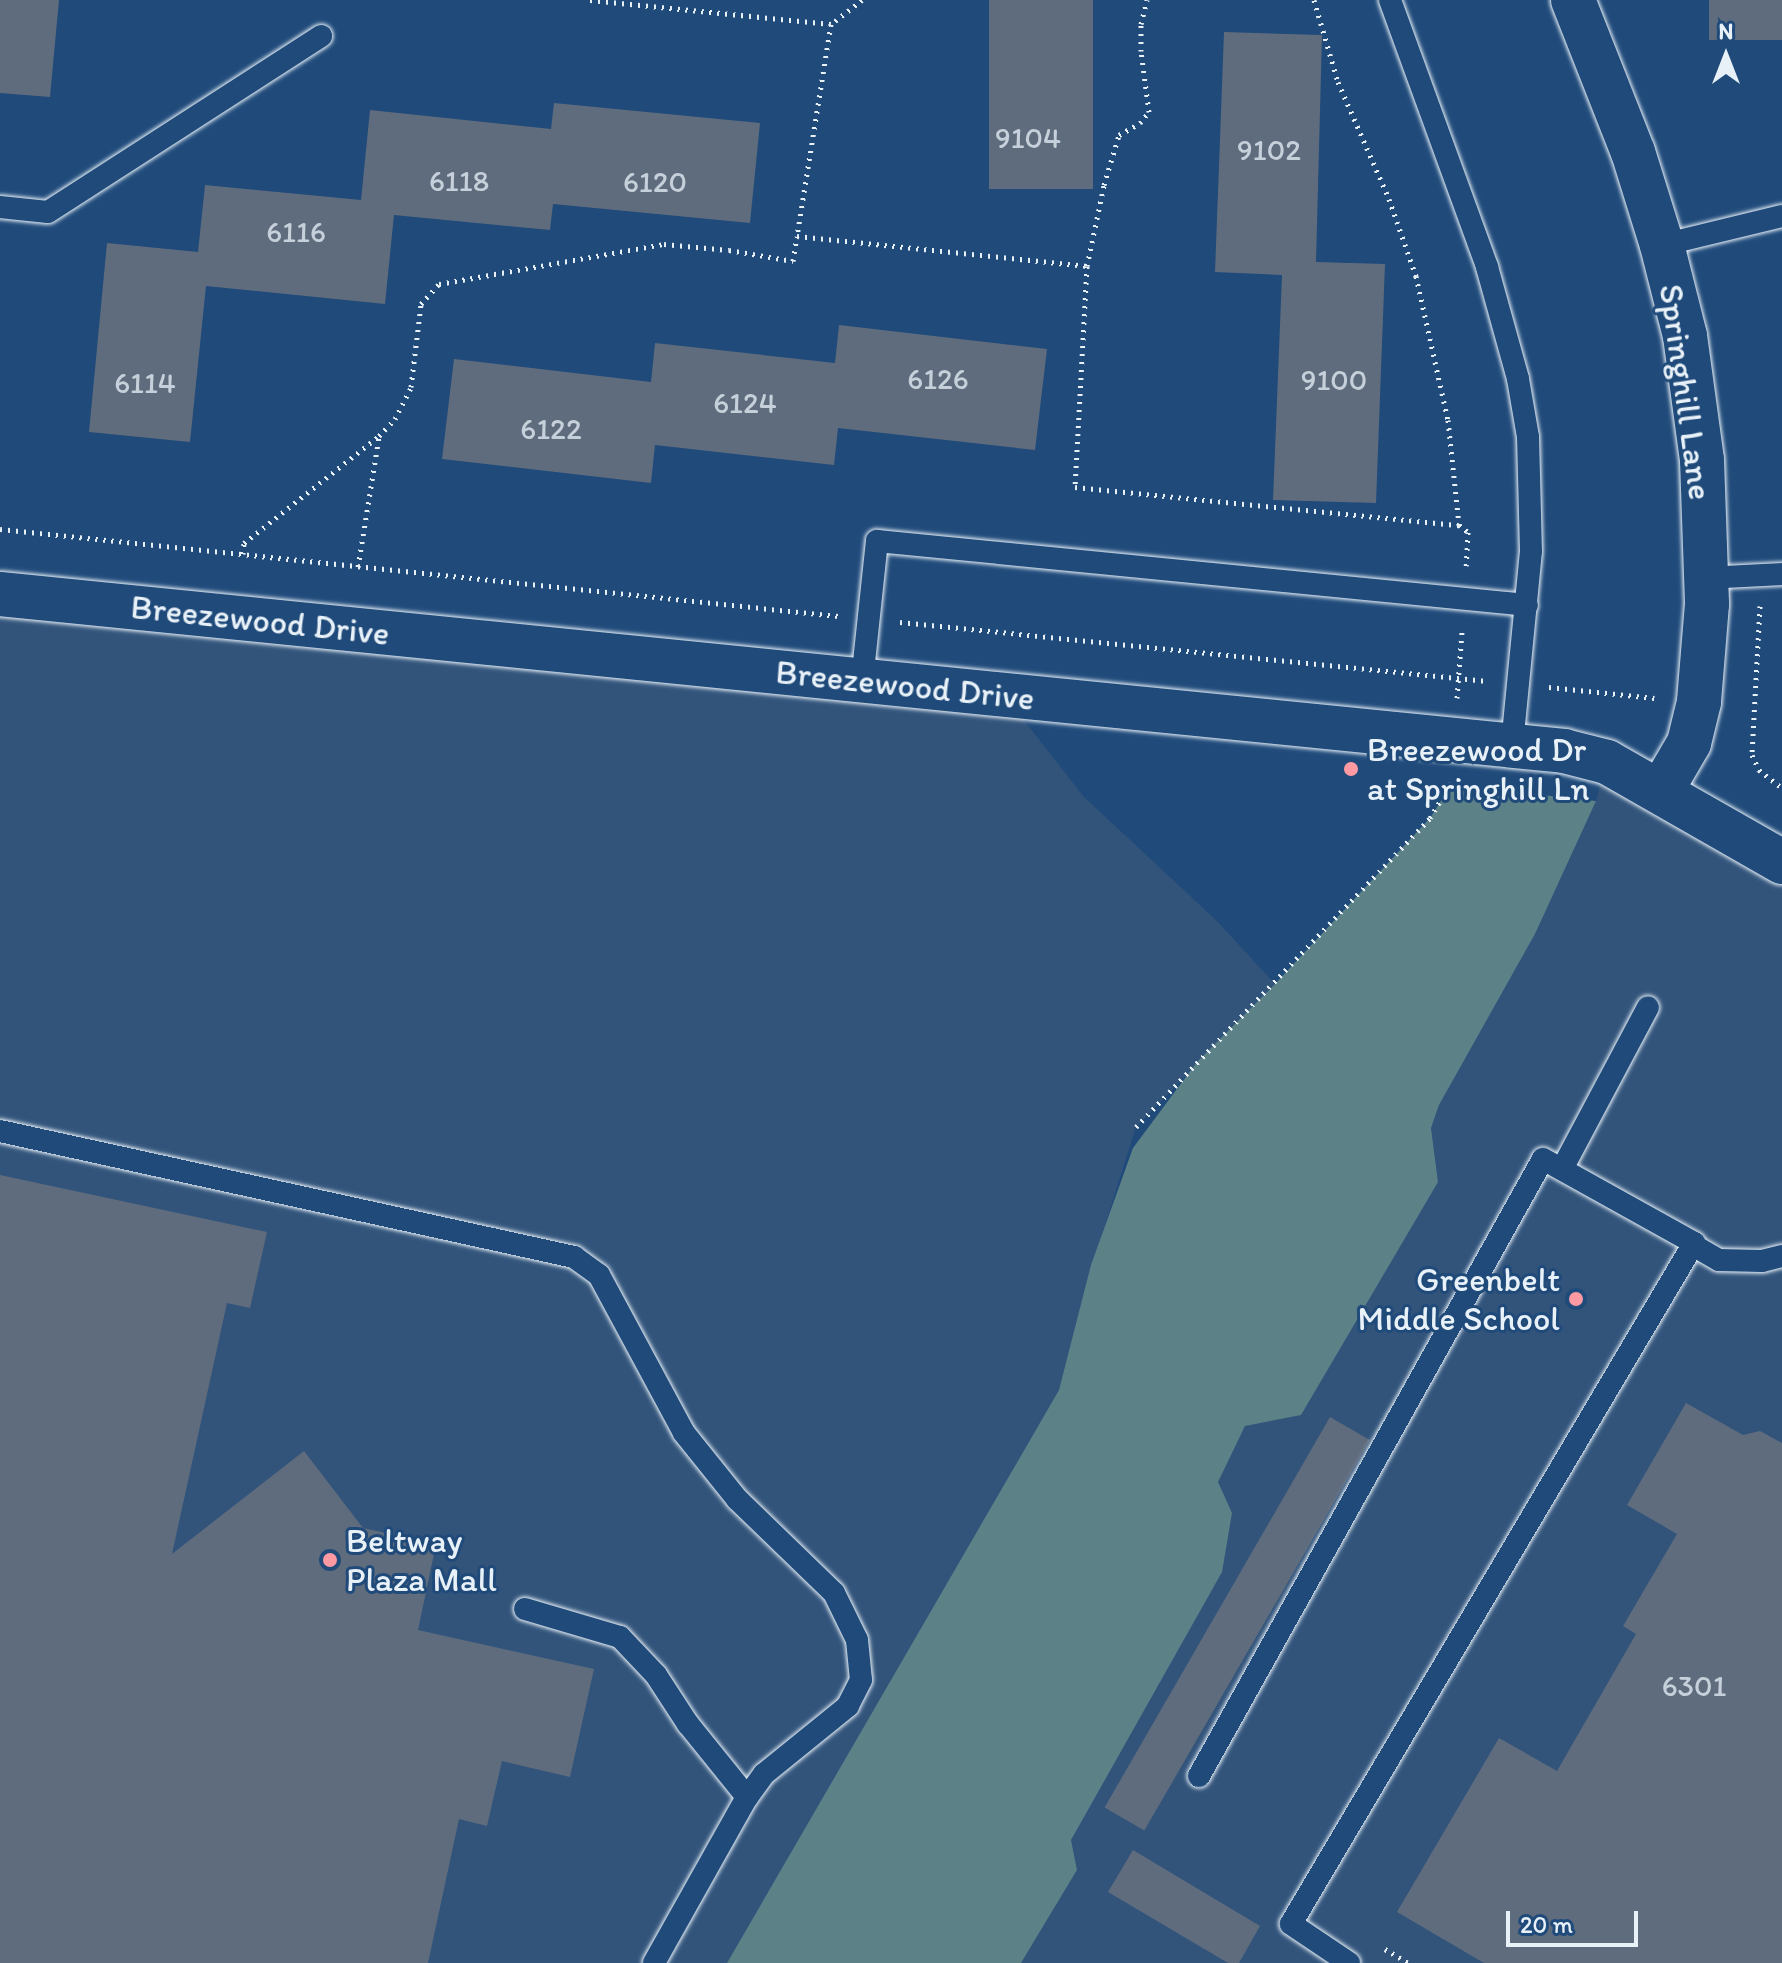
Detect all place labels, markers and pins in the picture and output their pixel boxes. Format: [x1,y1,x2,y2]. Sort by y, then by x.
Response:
place label: Breezewood Dr at Springhill Ln [1367,729,1590,808]
marker: Breezewood Dr at Springhill Ln [1342,760,1360,778]
place label: Greenbelt Middle School [1357,1259,1560,1338]
marker: Greenbelt Middle School [1567,1290,1585,1308]
place label: Beltway Plaza Mall [346,1520,496,1600]
marker: Beltway Plaza Mall [321,1551,339,1569]

